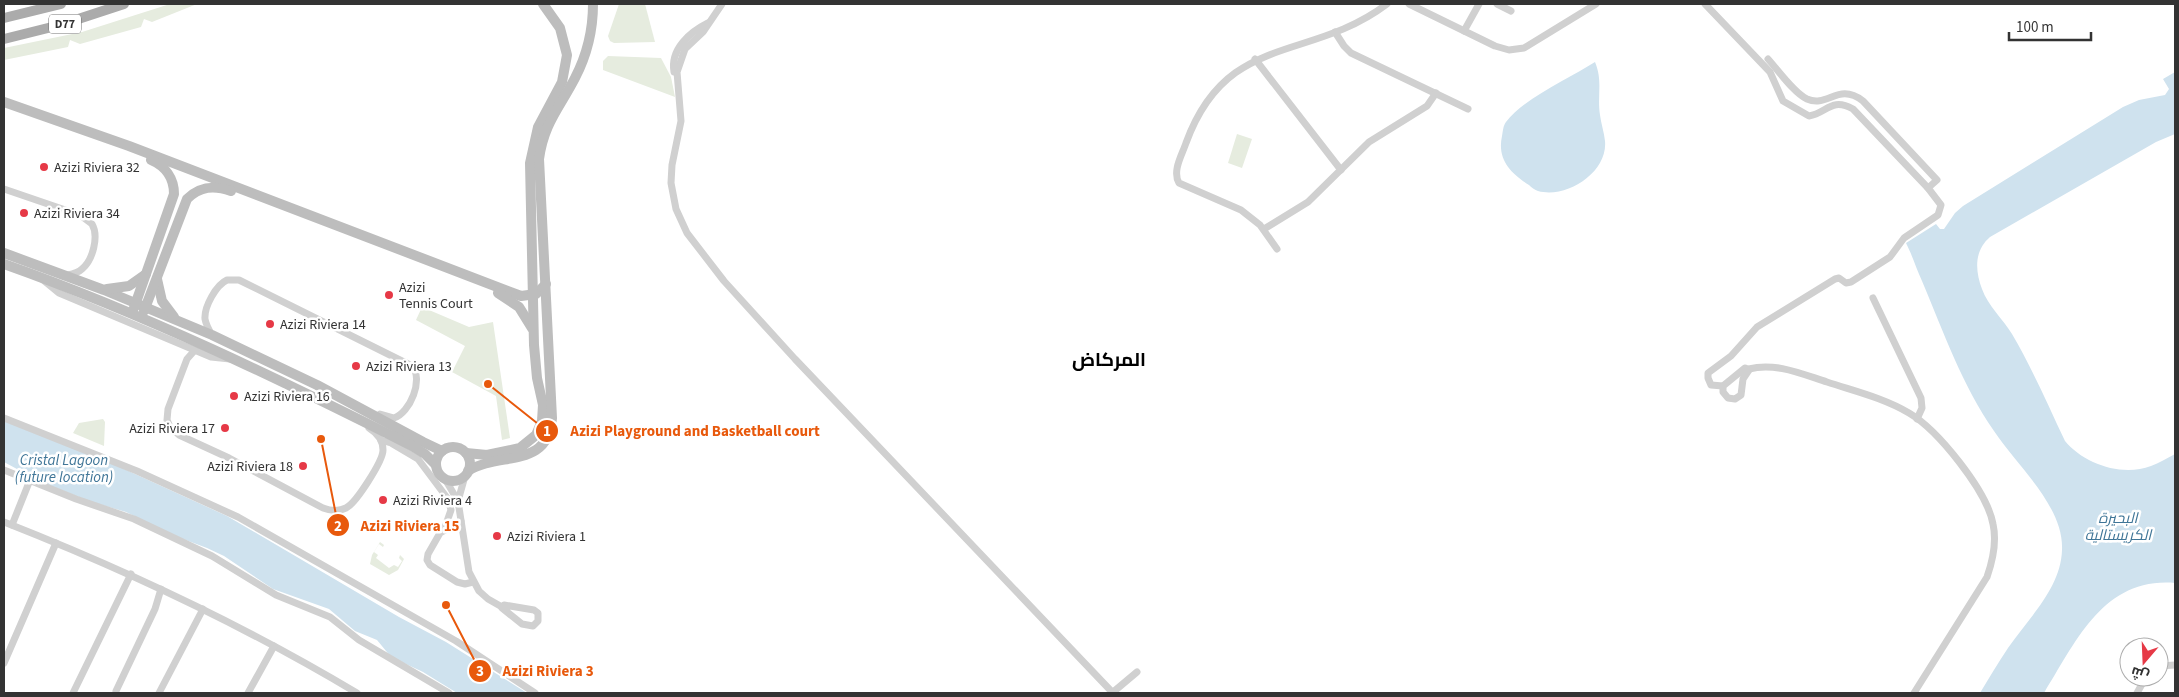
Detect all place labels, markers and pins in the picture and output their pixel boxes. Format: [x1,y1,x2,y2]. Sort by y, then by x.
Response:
place label: Azizi Riviera 32 [54,158,140,178]
marker: Azizi Riviera 32 [38,161,50,173]
place label: Azizi Riviera 34 [34,204,120,224]
marker: Azizi Riviera 34 [18,207,30,219]
place label: Azizi Tennis Court [399,278,473,314]
marker: Azizi Tennis Court [383,289,395,301]
place label: Azizi Riviera 14 [280,315,366,335]
marker: Azizi Riviera 14 [264,318,276,330]
place label: Azizi Riviera 13 [366,357,452,377]
marker: Azizi Riviera 13 [350,360,362,372]
place label: Azizi Riviera 16 [244,387,330,407]
marker: Azizi Riviera 16 [228,390,240,402]
callout: Azizi Playground and Basketball court [535,416,829,446]
place label: Azizi Riviera 17 [129,419,215,439]
marker: Azizi Riviera 17 [219,422,231,434]
place label: Azizi Riviera 18 [207,457,293,477]
marker: Azizi Riviera 18 [297,460,309,472]
place label: Azizi Riviera 4 [393,491,472,511]
marker: Azizi Riviera 4 [377,494,389,506]
callout: Azizi Riviera 15 [325,510,469,540]
place label: Azizi Riviera 1 [507,527,586,547]
marker: Azizi Riviera 1 [491,530,503,542]
callout: Azizi Riviera 3 [467,656,603,686]

